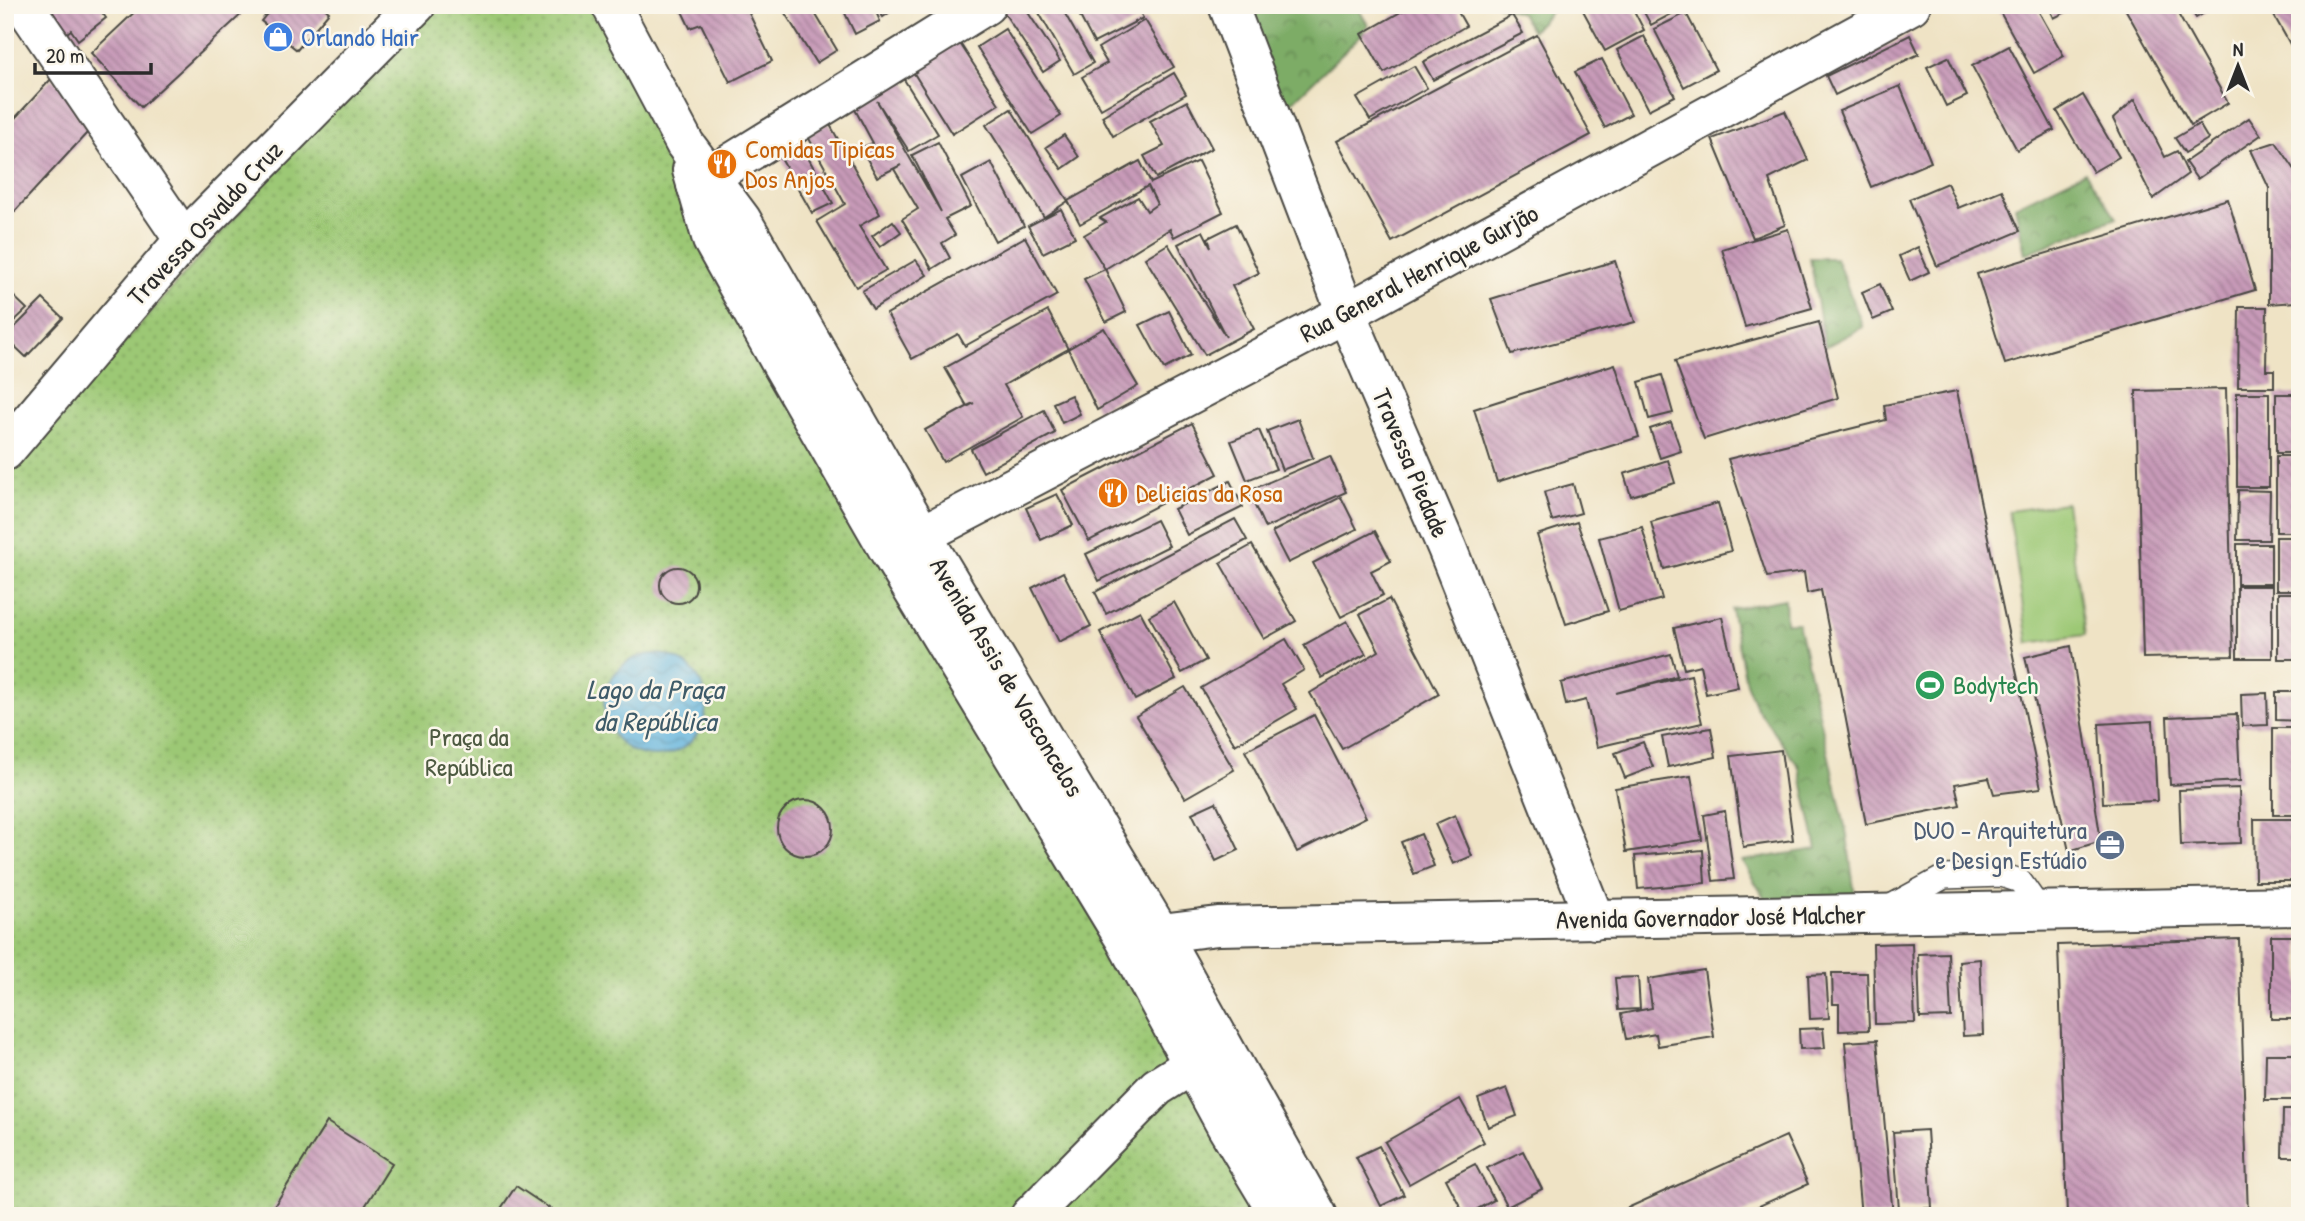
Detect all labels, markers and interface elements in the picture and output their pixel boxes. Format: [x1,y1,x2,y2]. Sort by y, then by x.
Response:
place label: Orlando Hair [301,19,419,54]
shop icon: Orlando Hair [261,20,295,54]
scale bar [35,32,150,76]
north arrow [2204,32,2274,102]
text: N [2233,36,2243,62]
text: 20 m [46,41,84,70]
place label: Comidas Tipicas Dos Anjos [745,131,895,196]
street label: Travessa Osvaldo Cruz [119,133,290,313]
restaurant icon: Comidas Tipicas Dos Anjos [705,147,739,181]
street label: Rua General Henrique Gurjão [1294,195,1544,350]
street label: Travessa Piedade [1364,383,1459,543]
place label: Delicias da Rosa [1136,475,1282,510]
restaurant icon: Delicias da Rosa [1096,476,1130,510]
street label: Avenida Assis de Vasconcelos [922,551,1093,803]
place label: Bodytech [1953,667,2038,702]
sports icon: Bodytech [1913,668,1947,702]
water label: Lago da Praça da República [587,670,727,740]
park label: Praça da República [425,719,513,784]
place label: DUO - Arquitetura e Design Estúdio [1914,812,2087,877]
office icon: DUO - Arquitetura e Design Estúdio [2093,828,2127,862]
street label: Avenida Governador José Malcher [1556,896,1866,937]

